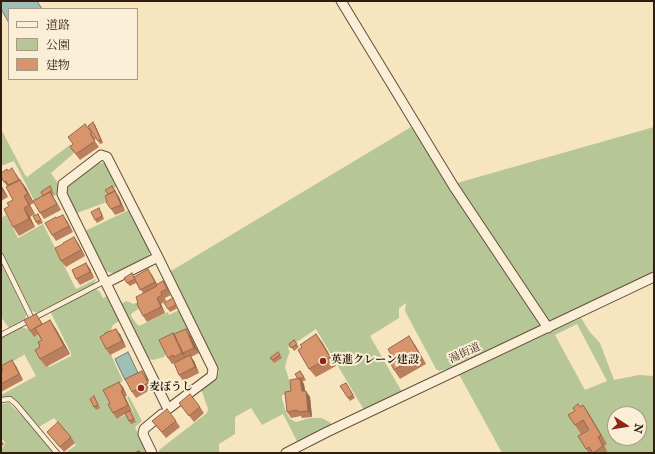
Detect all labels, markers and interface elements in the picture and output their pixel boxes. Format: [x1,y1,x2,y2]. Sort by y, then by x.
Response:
legend [8,8,138,80]
text: 道路 [46,18,70,33]
text: 公園 [46,38,70,53]
text: 建物 [46,58,70,73]
street label: 湯街道 [447,341,483,367]
place label: 英進クレーン建設 [331,354,419,368]
marker: 英進クレーン建設 [318,356,328,366]
place label: 麦ぼうし [149,381,193,395]
marker: 麦ぼうし [136,383,146,393]
north arrow [607,406,647,446]
text: N [630,422,646,434]

